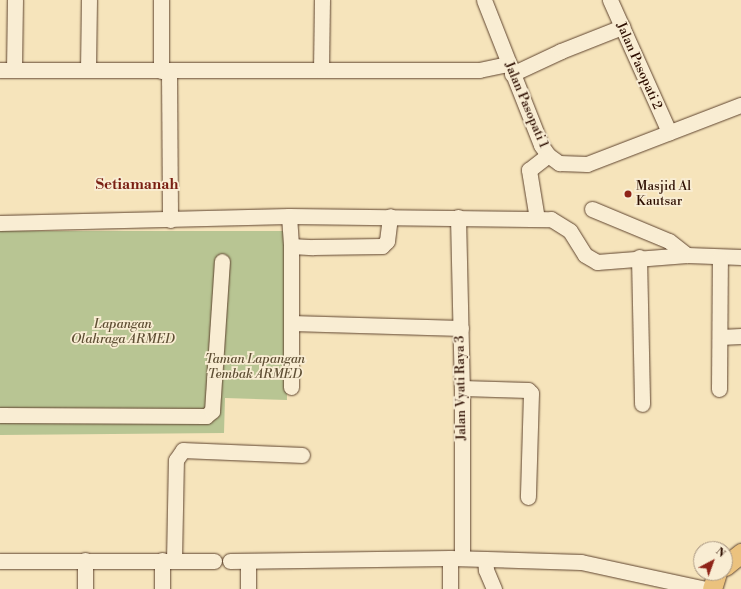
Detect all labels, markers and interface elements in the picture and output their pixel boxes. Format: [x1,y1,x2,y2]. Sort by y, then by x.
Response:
street label: Jalan Pasopati 2 [613,20,665,112]
street label: Jalan Pasopati 1 [501,60,551,150]
district label: Setiamanah [95,176,179,194]
place label: Masjid Al Kautsar [636,179,691,210]
marker: Masjid Al Kautsar [623,189,633,199]
park label: Lapangan Olahraga ARMED [71,317,175,348]
street label: Jalan Vyati Raya 3 [452,336,470,440]
park label: Taman Lapangan Tembak ARMED [205,352,305,383]
north arrow [693,541,733,581]
text: N [712,545,728,561]

